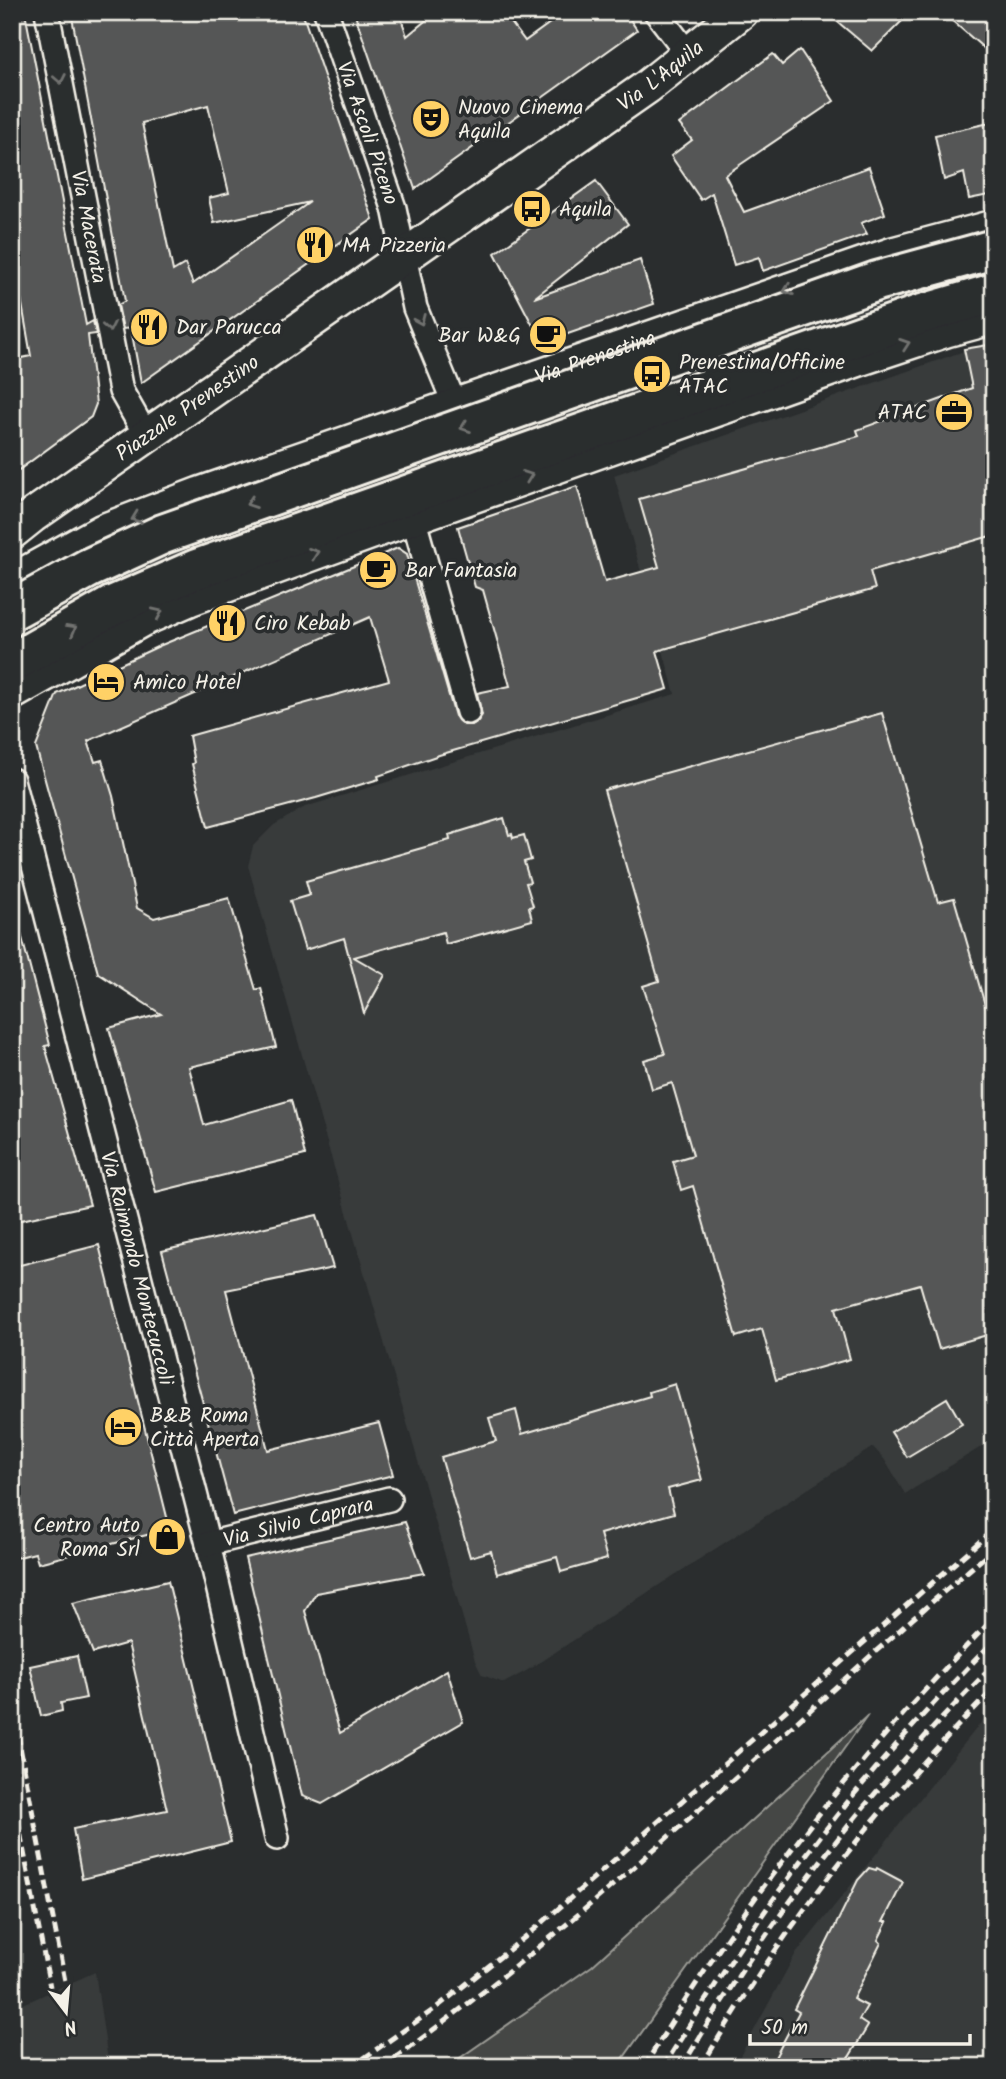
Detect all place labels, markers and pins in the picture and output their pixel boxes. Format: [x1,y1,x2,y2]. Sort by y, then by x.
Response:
place label: Nuovo Cinema Aquila [458,92,583,149]
theatre icon: Nuovo Cinema Aquila [410,98,452,140]
bus stop icon: Aquila [511,188,553,230]
place label: Aquila [559,194,612,227]
restaurant icon: MA Pizzeria [294,224,336,266]
place label: MA Pizzeria [342,230,446,263]
restaurant icon: Dar Parucca [128,306,170,348]
place label: Dar Parucca [176,312,282,345]
cafe icon: Bar W&G [527,314,569,356]
place label: Bar W&G [438,320,521,353]
place label: Prenestina/Officine ATAC [679,347,845,404]
bus stop icon: Prenestina/Officine ATAC [631,353,673,395]
office icon: ATAC [933,391,975,433]
place label: ATAC [878,397,927,430]
cafe icon: Bar Fantasia [357,549,399,591]
place label: Bar Fantasia [405,555,517,588]
restaurant icon: Ciro Kebab [206,602,248,644]
place label: Ciro Kebab [254,608,350,641]
hotel icon: Amico Hotel [85,661,127,703]
place label: Amico Hotel [133,667,241,700]
place label: B&B Roma Città Aperta [150,1400,259,1457]
hotel icon: B&B Roma Città Aperta [102,1406,144,1448]
place label: Centro Auto Roma Srl [33,1510,140,1567]
shop icon: Centro Auto Roma Srl [146,1516,188,1558]

